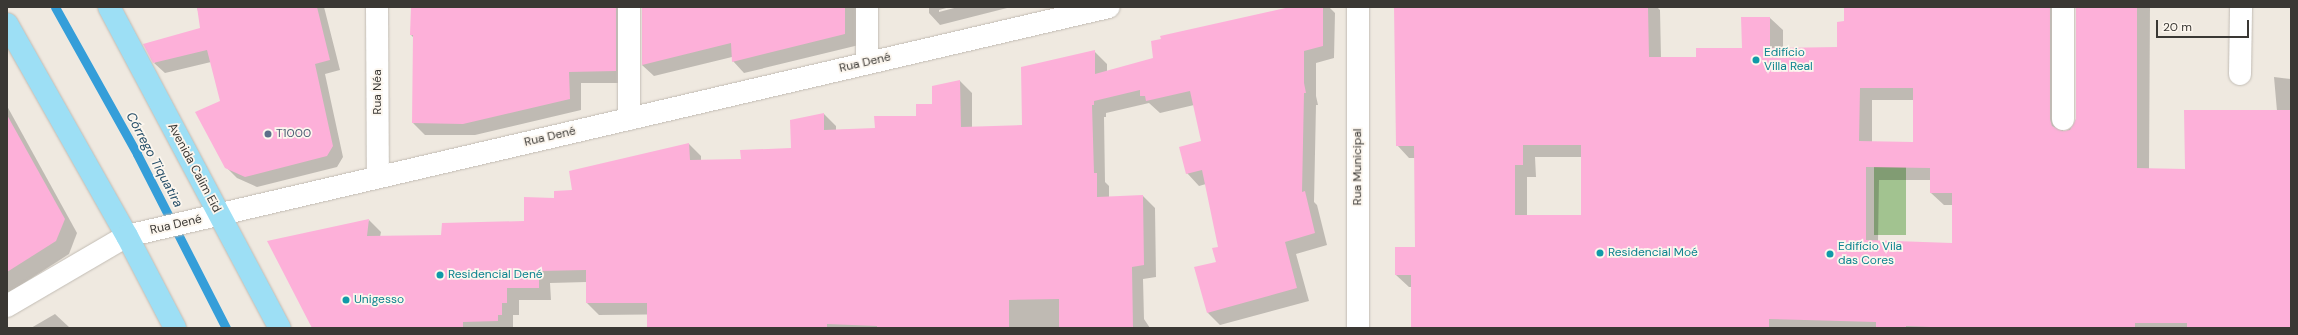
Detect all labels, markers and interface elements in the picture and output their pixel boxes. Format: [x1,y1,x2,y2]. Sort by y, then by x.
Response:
scale bar [2158,12,2251,38]
text: 20 m [2163,19,2192,35]
place label: Edifício Villa Real [1764,46,1813,74]
street label: Rua Dené [838,50,892,76]
marker: Edifício Villa Real [1751,55,1761,65]
street label: Rua Néa [371,69,385,115]
water label: Córrego Tiquatira [122,110,186,210]
street label: Avenida Calim Eid [164,121,224,215]
street label: Rua Dené [523,124,577,150]
place label: T1000 [276,127,311,141]
marker: T1000 [263,129,273,139]
street label: Rua Municipal [1351,129,1365,205]
street label: Rua Dené [149,212,203,238]
place label: Edifício Vila das Cores [1838,240,1902,268]
place label: Residencial Moé [1608,246,1698,260]
marker: Residencial Moé [1595,248,1605,258]
marker: Edifício Vila das Cores [1825,249,1835,259]
place label: Residencial Dené [448,268,543,282]
marker: Residencial Dené [435,270,445,280]
place label: Unigesso [354,293,404,307]
marker: Unigesso [341,295,351,305]

